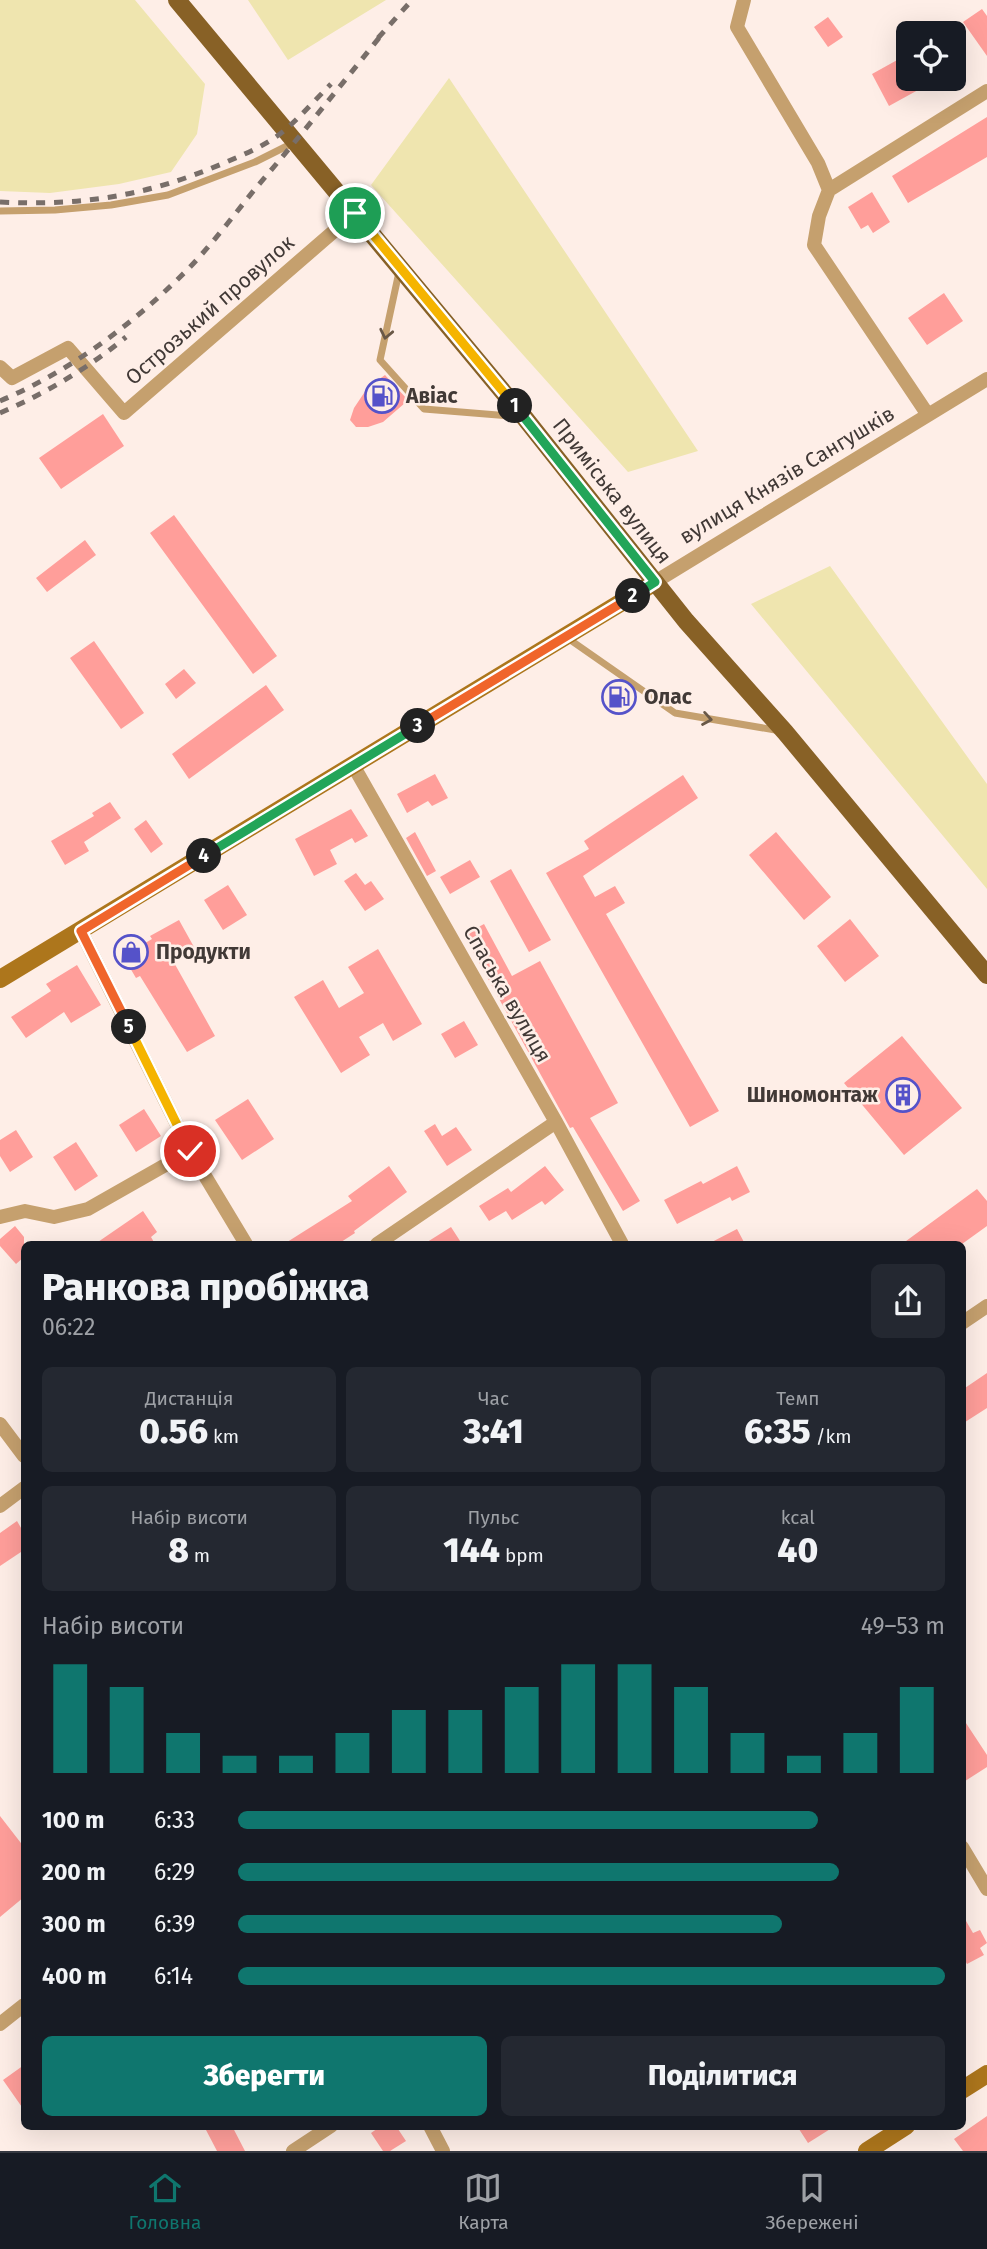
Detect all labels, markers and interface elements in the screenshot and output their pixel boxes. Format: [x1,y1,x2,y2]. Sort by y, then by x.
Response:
map controls [896,21,966,91]
button: locate [896,21,966,91]
pin [325,183,385,243]
icon: arrive [336,194,374,232]
street label: Острозький провулок [120,230,300,390]
one-way arrow [379,328,394,340]
fuel station icon: Авіас [363,377,401,415]
place label: Авіас [405,383,458,409]
pin: 1 [498,388,532,424]
text: 1 [510,394,519,417]
street label: вулиця Князів Сангушків [675,400,899,550]
street label: Приміська вулиця [547,413,677,569]
pin: 2 [616,578,650,614]
text: 2 [628,584,637,607]
fuel station icon: Олас [600,678,638,716]
place label: Олас [644,684,692,710]
pin: 3 [400,708,436,744]
one-way arrow [701,711,713,726]
text: 3 [413,714,422,737]
pin: 4 [186,838,222,874]
text: 4 [198,844,209,867]
street label: Спаська вулиця [457,921,557,1067]
shop icon: Продукти [112,933,150,971]
place label: Продукти [156,939,251,965]
pin: 5 [111,1010,146,1044]
text: 5 [123,1015,134,1038]
building icon: Шиномонтаж [884,1076,922,1114]
place label: Шиномонтаж [747,1082,878,1108]
pin [160,1121,220,1181]
icon: check [171,1132,209,1170]
text: Ранкова пробіжка [42,1264,369,1310]
button: share [871,1264,945,1338]
text: 06:22 [42,1313,95,1341]
text: Дистанція [145,1387,233,1410]
text: Час [478,1387,509,1410]
text: Темп [776,1387,819,1410]
text: 0.56 [139,1410,208,1452]
text: 3:41 [463,1410,524,1452]
text: 6:35 [744,1410,811,1452]
text: km [208,1425,239,1448]
text: /km [811,1425,852,1448]
text: Набір висоти [130,1506,248,1529]
text: Пульс [468,1506,519,1529]
text: kcal [781,1506,815,1529]
text: 8 [168,1529,189,1571]
text: 144 [443,1529,500,1571]
text: 40 [777,1529,818,1571]
text: m [189,1544,210,1567]
text: bpm [500,1544,544,1567]
text: Набір висоти [42,1612,184,1640]
text: 49–53 m [861,1612,945,1640]
text: 100 m [42,1806,104,1834]
text: 6:33 [154,1806,195,1834]
text: 200 m [42,1858,106,1886]
text: 6:29 [154,1858,195,1886]
text: 300 m [42,1910,106,1938]
text: 6:39 [154,1910,195,1938]
text: 400 m [42,1962,107,1990]
text: 6:14 [154,1962,193,1990]
button: Зберегти [42,2036,487,2116]
button: Поділитися [501,2036,945,2116]
tab: Головна [128,2169,201,2234]
tab: Карта [458,2169,509,2234]
tab: Збережені [765,2169,859,2234]

